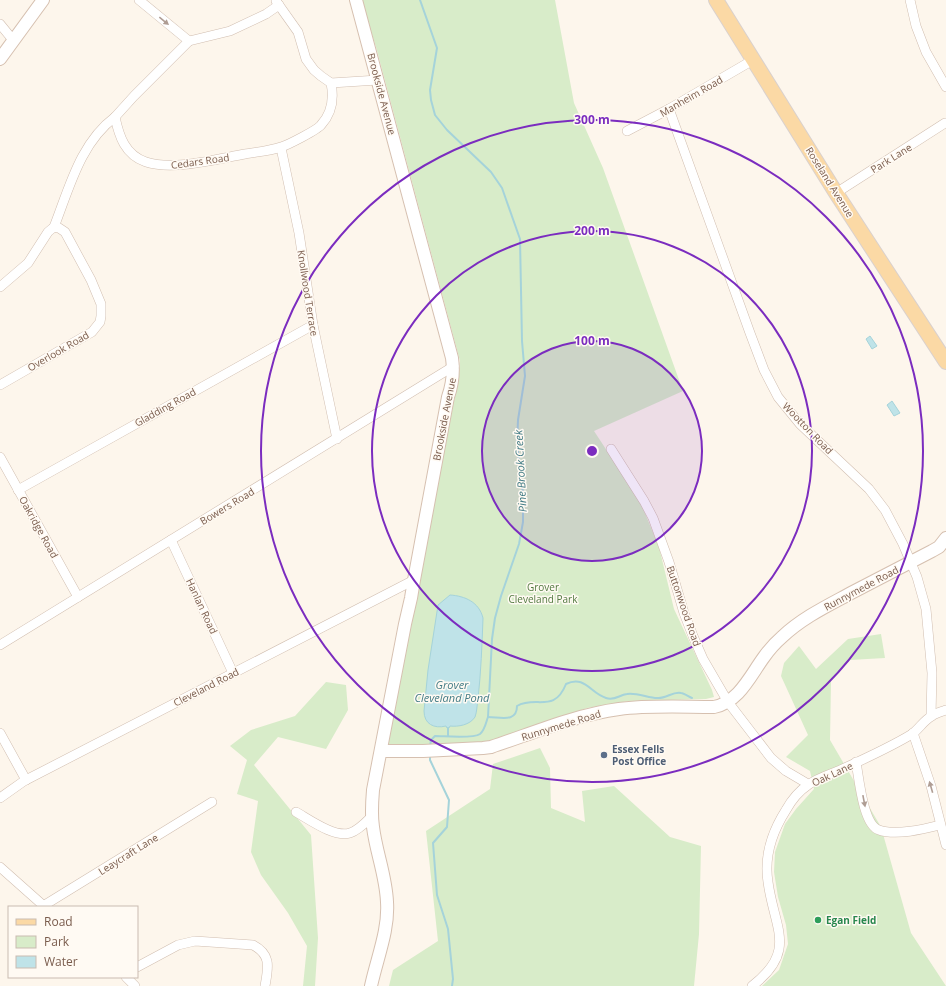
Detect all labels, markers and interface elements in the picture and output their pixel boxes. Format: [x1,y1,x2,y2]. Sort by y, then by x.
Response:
one-way arrow [159,16,170,25]
street label: Brookside Avenue [364,51,400,137]
street label: Manheim Road [657,72,725,120]
text: 300 m [574,111,610,128]
street label: Park Lane [868,140,915,176]
street label: Roseland Avenue [803,144,857,220]
street label: Cedars Road [170,150,230,172]
text: 200 m [574,222,610,239]
street label: Knollwood Terrace [294,249,322,337]
street label: Overlook Road [25,328,91,374]
text: 100 m [574,332,610,349]
street label: Brookside Avenue [429,376,459,462]
street label: Gladding Road [132,384,198,430]
street label: Wootton Road [780,399,836,457]
water label: Pine Brook Creek [510,429,530,513]
centre of rings [585,444,599,458]
street label: Bowers Road [197,484,257,528]
street label: Oakridge Road [16,494,62,560]
street label: Runnymede Road [821,562,901,614]
street label: Buttonwood Road [664,564,704,648]
street label: Hanlan Road [183,576,221,636]
park label: Grover Cleveland Park [509,580,578,606]
street label: Cleveland Road [171,664,241,710]
water label: Grover Cleveland Pond [415,677,490,705]
street label: Runnymede Road [519,706,603,744]
place label: Essex Fells Post Office [612,742,666,768]
marker: Essex Fells Post Office [599,750,609,760]
street label: Oak Lane [809,758,855,790]
one-way arrow [928,781,934,793]
one-way arrow [861,794,867,807]
street label: Leaycraft Lane [96,830,161,878]
legend [8,906,138,978]
text: Road [44,913,73,930]
place label: Egan Field [826,913,876,927]
marker: Egan Field [813,915,823,925]
text: Park [44,933,70,950]
text: Water [44,953,78,970]

